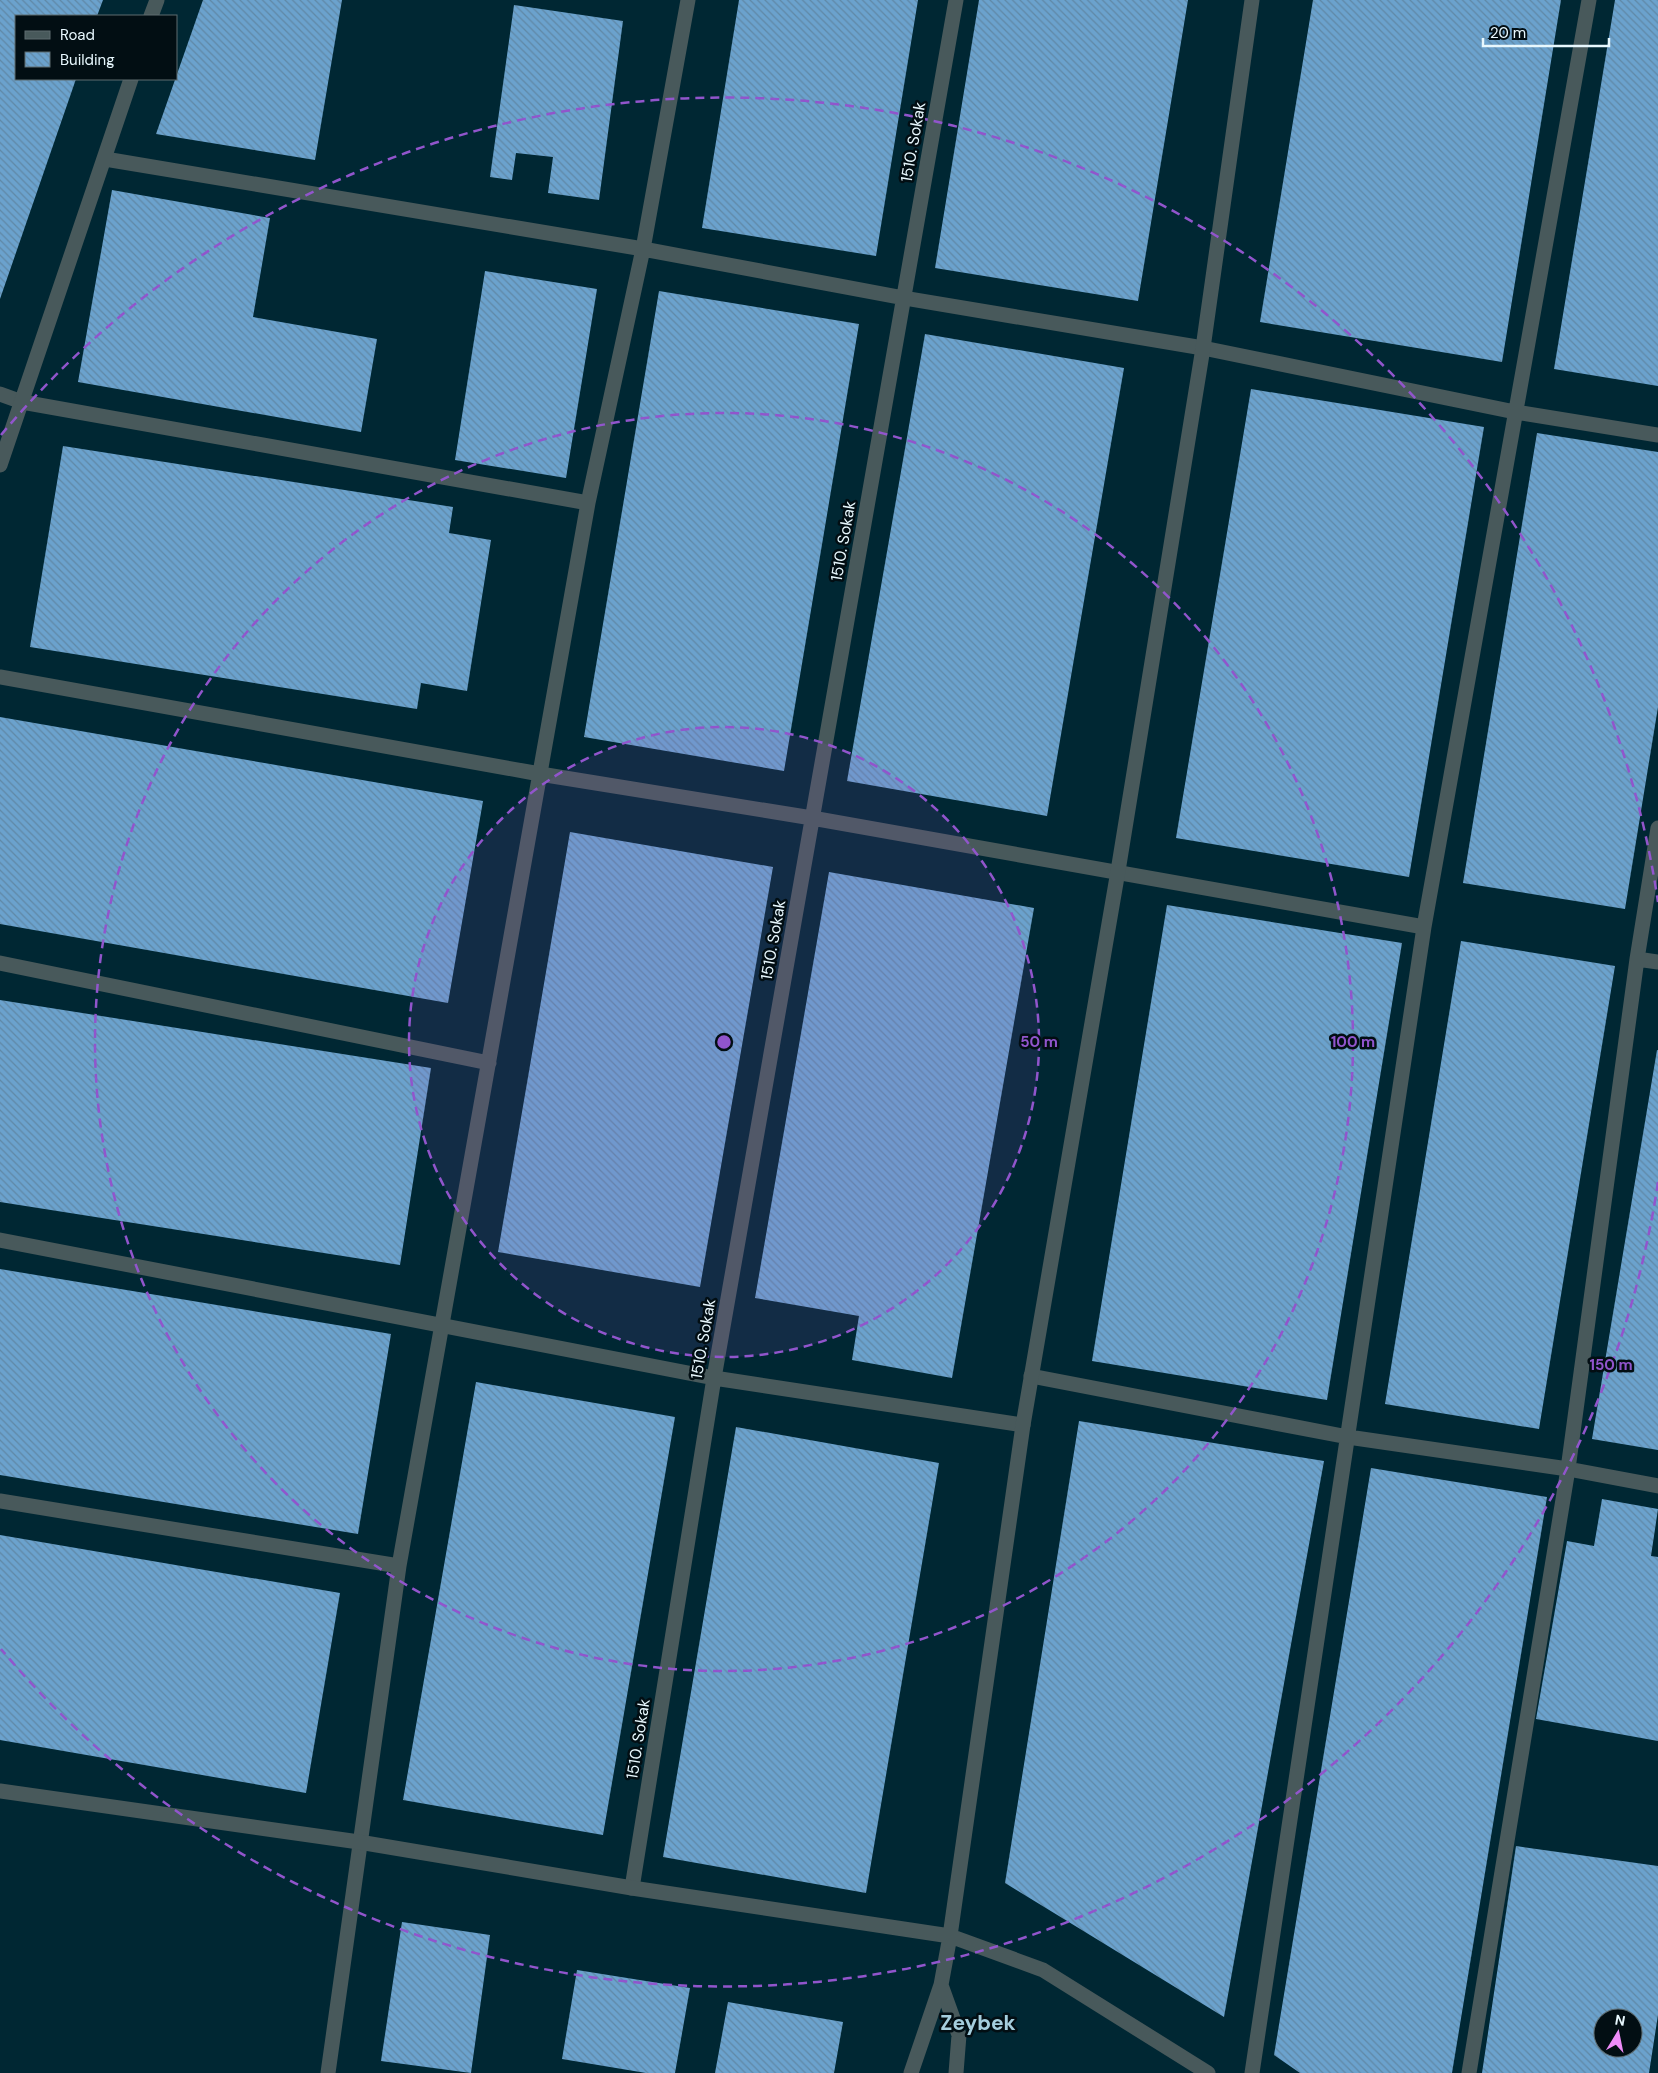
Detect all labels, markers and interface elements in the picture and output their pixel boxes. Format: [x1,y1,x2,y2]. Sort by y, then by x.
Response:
legend [15,15,178,80]
scale bar [1483,15,1609,47]
text: 20 m [1490,23,1526,43]
text: Road [60,25,95,45]
text: Building [60,50,115,70]
street label: 1510. Sokak [896,100,930,184]
street label: 1510. Sokak [826,499,860,583]
street label: 1510. Sokak [756,898,790,982]
text: 50 m [1020,1032,1058,1052]
text: 100 m [1331,1032,1375,1052]
centre of rings [715,1033,733,1051]
street label: 1510. Sokak [686,1297,720,1381]
text: 150 m [1590,1355,1633,1375]
street label: 1510. Sokak [621,1697,655,1781]
north arrow [1593,2008,1643,2058]
district label: Zeybek [940,2009,1016,2037]
text: N [1614,2010,1627,2030]

